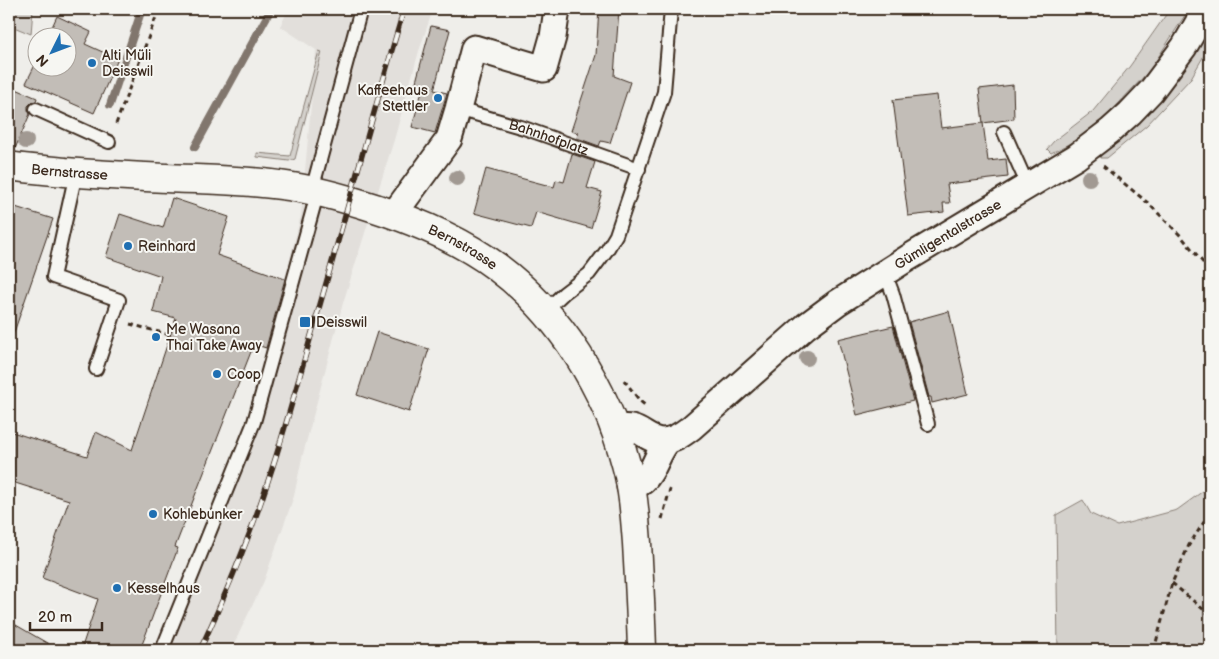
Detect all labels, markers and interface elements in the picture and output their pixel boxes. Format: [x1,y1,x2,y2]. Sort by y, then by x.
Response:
north arrow [28,28,78,78]
place label: Alti Müli Deisswil [102,47,153,80]
text: N [33,51,53,70]
marker: Alti Müli Deisswil [86,57,98,69]
place label: Kaffeehaus Stettler [357,82,429,115]
marker: Kaffeehaus Stettler [432,92,444,104]
street label: Bahnhofplatz [507,116,591,159]
street label: Bernstrasse [30,161,108,184]
street label: Gümligentalstrasse [891,196,1004,273]
street label: Bernstrasse [425,221,501,274]
place label: Reinhard [138,238,196,255]
marker: Reinhard [122,240,134,252]
place label: Deisswil [316,314,367,331]
marker: Deisswil [298,315,312,329]
place label: Me Wasana Thai Take Away [166,321,262,354]
marker: Me Wasana Thai Take Away [150,331,162,343]
place label: Coop [227,366,261,383]
marker: Coop [211,368,223,380]
place label: Kohlebunker [163,506,243,523]
marker: Kohlebunker [147,508,159,520]
place label: Kesselhaus [127,580,200,597]
marker: Kesselhaus [111,582,123,594]
scale bar [30,599,102,631]
text: 20 m [38,608,72,627]

